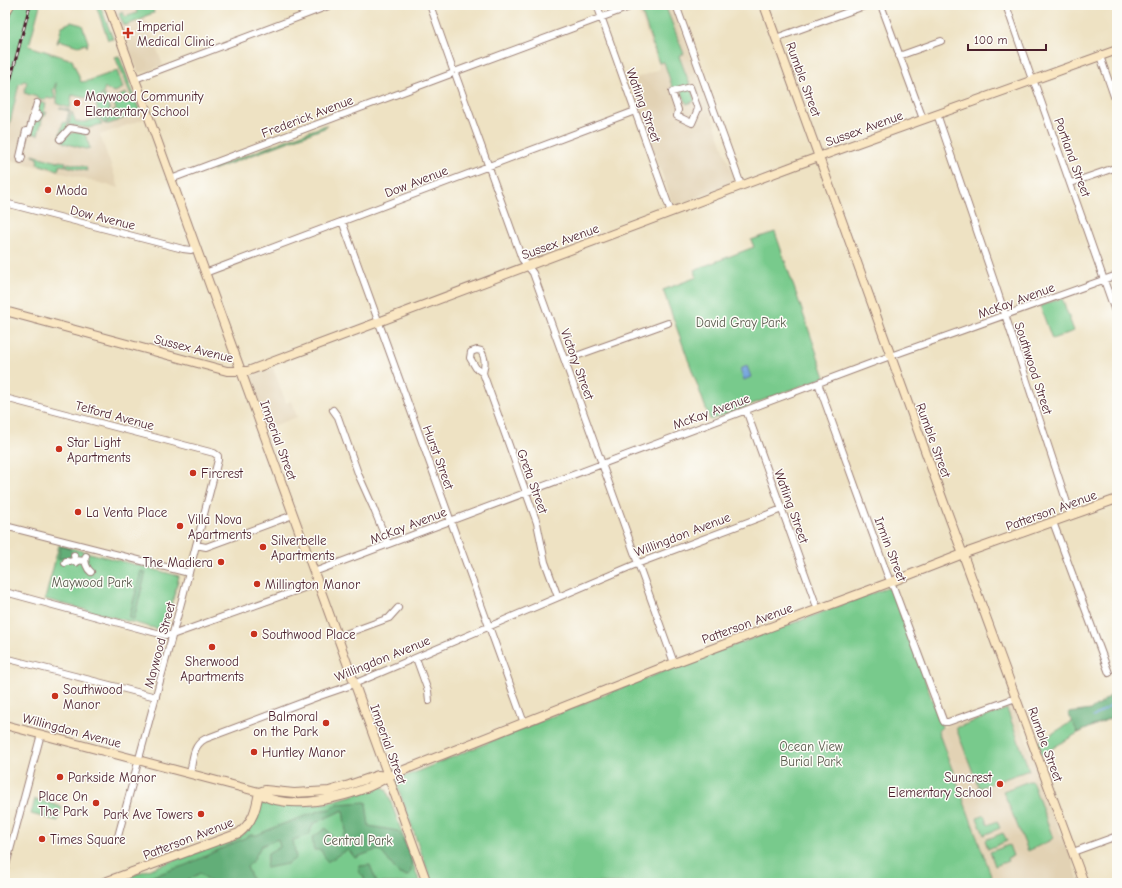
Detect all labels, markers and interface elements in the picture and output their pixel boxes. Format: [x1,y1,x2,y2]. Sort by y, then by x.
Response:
place label: Imperial Medical Clinic [137,19,215,49]
scale bar [968,26,1046,52]
marker: Imperial Medical Clinic [122,27,134,39]
text: 100 m [974,33,1007,47]
street label: Rumble Street [783,40,824,120]
street label: Watling Street [623,66,664,145]
place label: Maywood Community Elementary School [85,89,204,119]
street label: Frederick Avenue [259,92,356,141]
marker: Maywood Community Elementary School [72,98,82,108]
street label: Sussex Avenue [823,107,905,149]
street label: Portland Street [1051,116,1094,200]
street label: Dow Avenue [382,162,450,200]
place label: Moda [56,183,87,198]
marker: Moda [43,185,53,195]
street label: Dow Avenue [69,202,137,233]
street label: Sussex Avenue [519,220,601,262]
street label: McKay Avenue [976,279,1057,321]
park label: David Gray Park [696,315,787,330]
street label: Southwood Street [1011,320,1056,418]
street label: Victory Street [558,327,598,403]
street label: Sussex Avenue [153,331,236,366]
street label: McKay Avenue [671,390,752,432]
street label: Telford Avenue [74,398,156,433]
street label: Imperial Street [257,398,300,483]
street label: Rumble Street [913,401,954,481]
street label: Hurst Street [420,423,458,493]
place label: Star Light Apartments [67,435,131,465]
marker: Star Light Apartments [54,444,64,454]
street label: Greta Street [514,447,552,517]
place label: Fircrest [201,466,244,481]
street label: Watling Street [771,467,812,546]
marker: Fircrest [188,468,198,478]
street label: Patterson Avenue [1004,487,1099,534]
street label: McKay Avenue [368,504,449,547]
place label: La Venta Place [86,505,168,520]
marker: La Venta Place [73,507,83,517]
street label: Willingdon Avenue [632,509,733,560]
place label: Villa Nova Apartments [188,512,252,542]
street label: Irmin Street [871,515,910,585]
marker: Villa Nova Apartments [175,521,185,531]
place label: Silverbelle Apartments [271,533,335,563]
marker: Silverbelle Apartments [258,542,268,552]
place label: The Madiera [143,555,213,570]
marker: The Madiera [216,557,226,567]
park label: Maywood Park [52,575,133,590]
place label: Millington Manor [265,577,361,592]
marker: Millington Manor [252,579,262,589]
street label: Maywood Street [141,599,179,690]
street label: Patterson Avenue [700,600,795,647]
place label: Southwood Place [262,627,356,642]
marker: Southwood Place [249,629,259,639]
street label: Willingdon Avenue [332,632,433,684]
marker: Sherwood Apartments [207,642,217,652]
place label: Sherwood Apartments [180,654,244,684]
place label: Southwood Manor [63,682,123,712]
marker: Southwood Manor [50,691,60,701]
street label: Imperial Street [367,702,410,787]
street label: Rumble Street [1025,705,1066,785]
place label: Balmoral on the Park [253,709,319,739]
street label: Willingdon Avenue [21,710,123,751]
marker: Balmoral on the Park [321,718,331,728]
park label: Ocean View Burial Park [779,739,843,769]
place label: Huntley Manor [262,745,346,760]
marker: Huntley Manor [249,747,259,757]
place label: Parkside Manor [68,770,157,785]
place label: Suncrest Elementary School [888,770,993,800]
marker: Parkside Manor [55,772,65,782]
marker: Suncrest Elementary School [995,779,1005,789]
place label: Place On The Park [38,789,89,819]
marker: Place On The Park [91,798,101,808]
place label: Park Ave Towers [103,807,193,822]
marker: Park Ave Towers [196,809,206,819]
street label: Patterson Avenue [141,814,236,863]
place label: Times Square [50,832,126,847]
park label: Central Park [323,833,393,848]
marker: Times Square [37,834,47,844]

